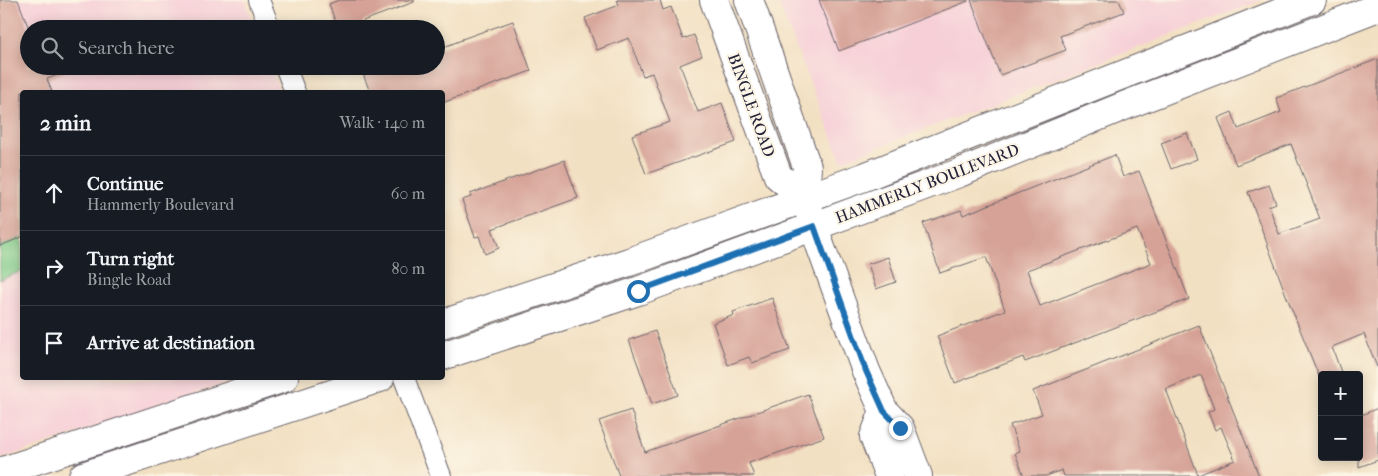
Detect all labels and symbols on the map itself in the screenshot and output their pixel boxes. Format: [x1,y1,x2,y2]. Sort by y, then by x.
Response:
street label: BINGLE ROAD [724,51,779,160]
street label: HAMMERLY BOULEVARD [833,140,1022,227]
route start [627,280,650,303]
route end [889,417,912,440]

